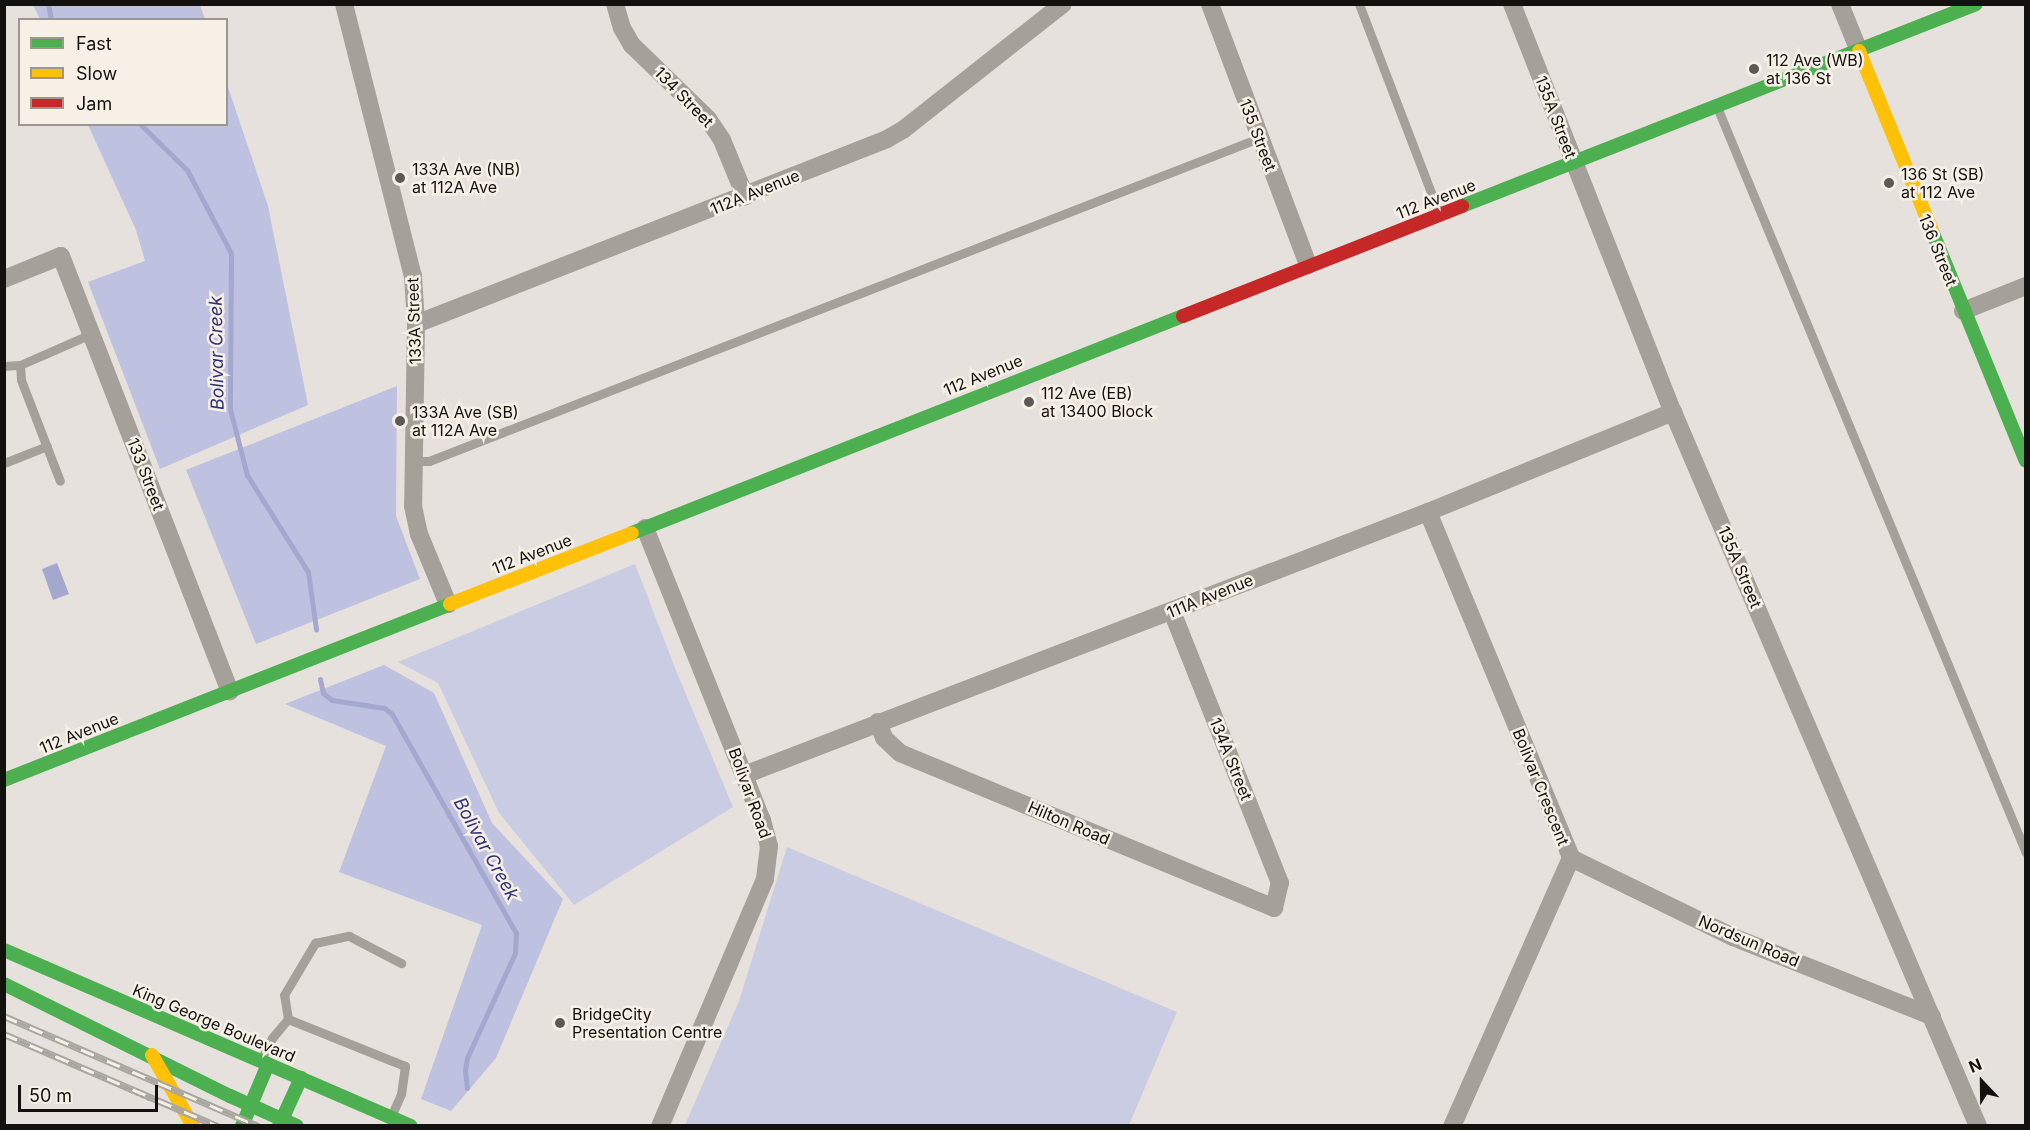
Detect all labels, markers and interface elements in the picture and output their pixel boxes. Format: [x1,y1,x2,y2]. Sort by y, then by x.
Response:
legend [18,18,228,126]
text: Fast [76,33,112,54]
place label: 112 Ave (WB) at 136 St [1766,50,1864,88]
marker: 112 Ave (WB) at 136 St [1747,62,1761,76]
text: Slow [76,63,117,84]
street label: 134 Street [651,63,717,131]
street label: 135A Street [1531,73,1581,161]
text: Jam [76,93,112,114]
street label: 135 Street [1235,96,1281,174]
place label: 133A Ave (NB) at 112A Ave [412,159,520,197]
place label: 136 St (SB) at 112 Ave [1901,164,1984,202]
street label: 112A Avenue [708,165,802,219]
marker: 133A Ave (NB) at 112A Ave [393,171,407,185]
street label: 112 Avenue [1394,175,1478,223]
marker: 136 St (SB) at 112 Ave [1882,176,1896,190]
street label: 136 Street [1915,211,1961,289]
street label: 133A Street [403,277,425,365]
water label: Bolivar Creek [205,296,229,410]
street label: 112 Avenue [941,350,1025,400]
place label: 112 Ave (EB) at 13400 Block [1041,383,1153,421]
marker: 112 Ave (EB) at 13400 Block [1022,395,1036,409]
place label: 133A Ave (SB) at 112A Ave [412,402,519,440]
marker: 133A Ave (SB) at 112A Ave [393,414,407,428]
street label: 133 Street [123,435,169,513]
street label: 135A Street [1714,523,1766,611]
street label: 112 Avenue [490,530,574,578]
street label: 111A Avenue [1164,570,1256,622]
street label: 112 Avenue [37,708,121,758]
street label: 134A Street [1206,715,1256,803]
street label: Bolivar Crescent [1509,726,1573,848]
street label: Bolivar Road [725,745,775,841]
water label: Bolivar Creek [449,794,523,904]
street label: Hilton Road [1025,797,1113,849]
street label: Nordsun Road [1696,911,1802,971]
street label: King George Boulevard [130,980,298,1066]
place label: BridgeCity Presentation Centre [572,1004,722,1042]
marker: BridgeCity Presentation Centre [553,1016,567,1030]
north arrow [1952,1052,2012,1112]
text: N [1966,1054,1985,1077]
scale bar [21,1073,160,1111]
text: 50 m [29,1085,72,1106]

